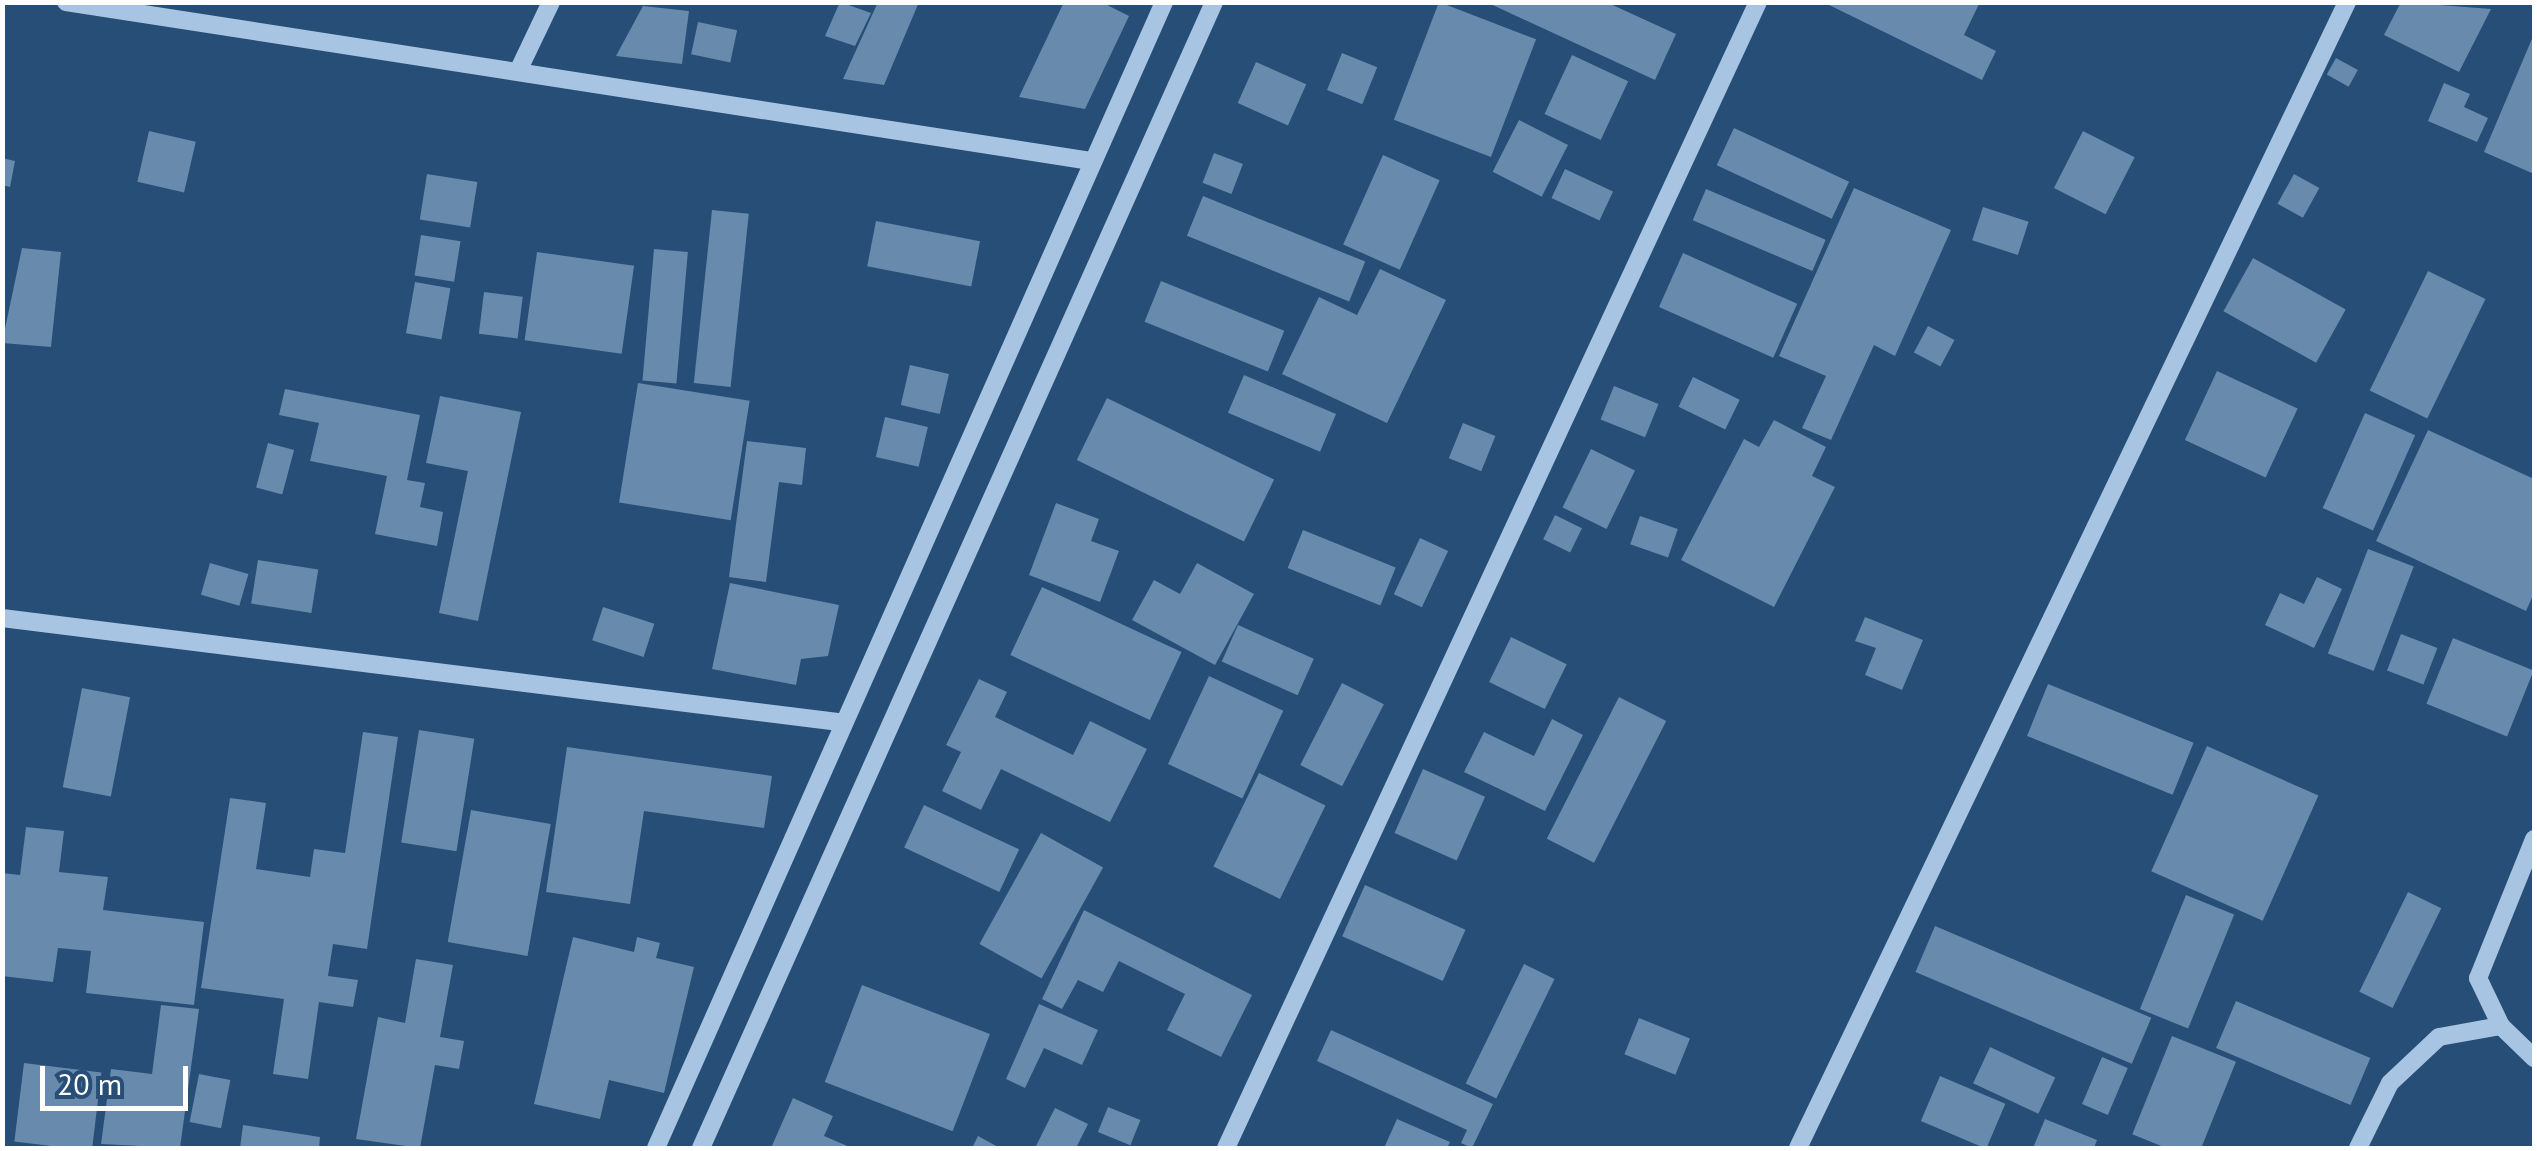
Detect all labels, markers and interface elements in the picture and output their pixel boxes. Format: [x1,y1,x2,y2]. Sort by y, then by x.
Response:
scale bar [45,1046,192,1108]
text: 20 m [57,1064,122,1103]

